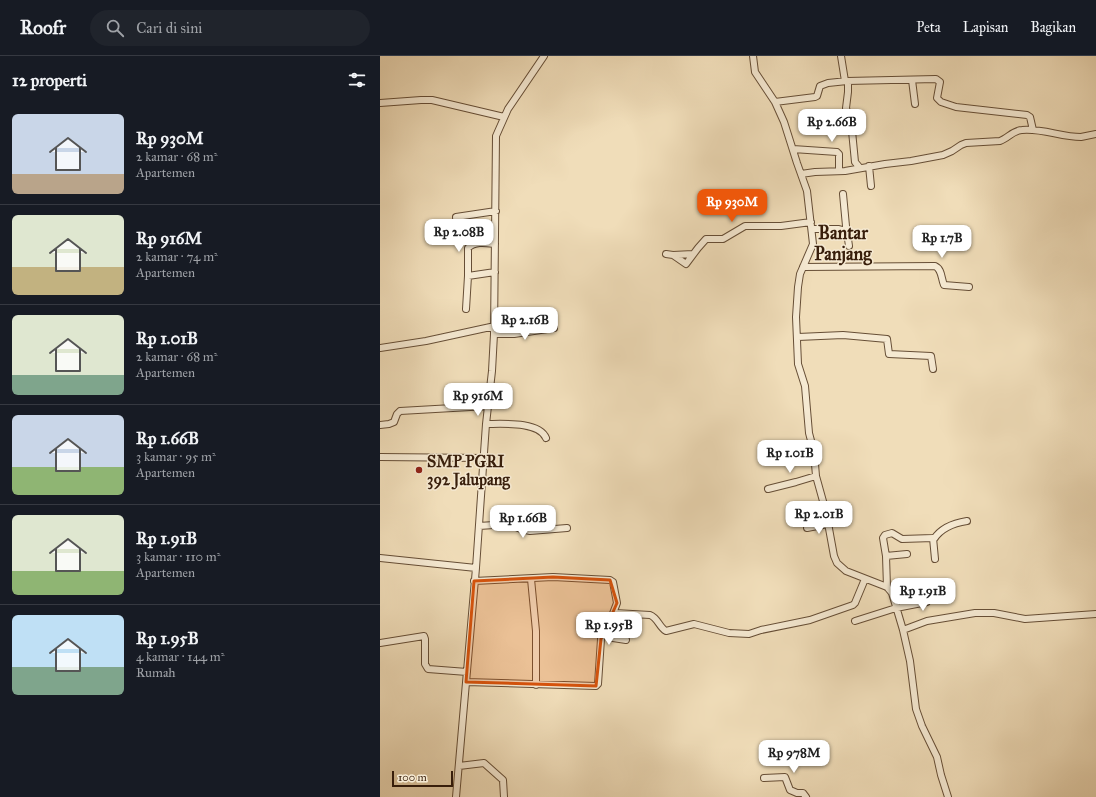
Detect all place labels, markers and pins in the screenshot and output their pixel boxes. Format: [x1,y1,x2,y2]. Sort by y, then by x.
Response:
pin: Rp 2.66B [791,109,873,143]
pin: Rp 930M [695,189,769,223]
pin: Rp 2.08B [418,219,500,253]
pin: Rp 1.7B [905,225,979,259]
pin: Rp 2.16B [484,307,566,341]
pin: Rp 916M [441,383,515,417]
pin: Rp 1.01B [749,440,831,474]
place label: SMP PGRI 392 Jalupang [427,452,510,490]
marker: SMP PGRI 392 Jalupang [414,465,424,475]
pin: Rp 2.01B [778,501,860,535]
pin: Rp 1.66B [482,505,564,539]
pin: Rp 1.91B [882,578,964,612]
pin: Rp 1.95B [568,612,650,646]
pin: Rp 978M [757,740,831,774]

